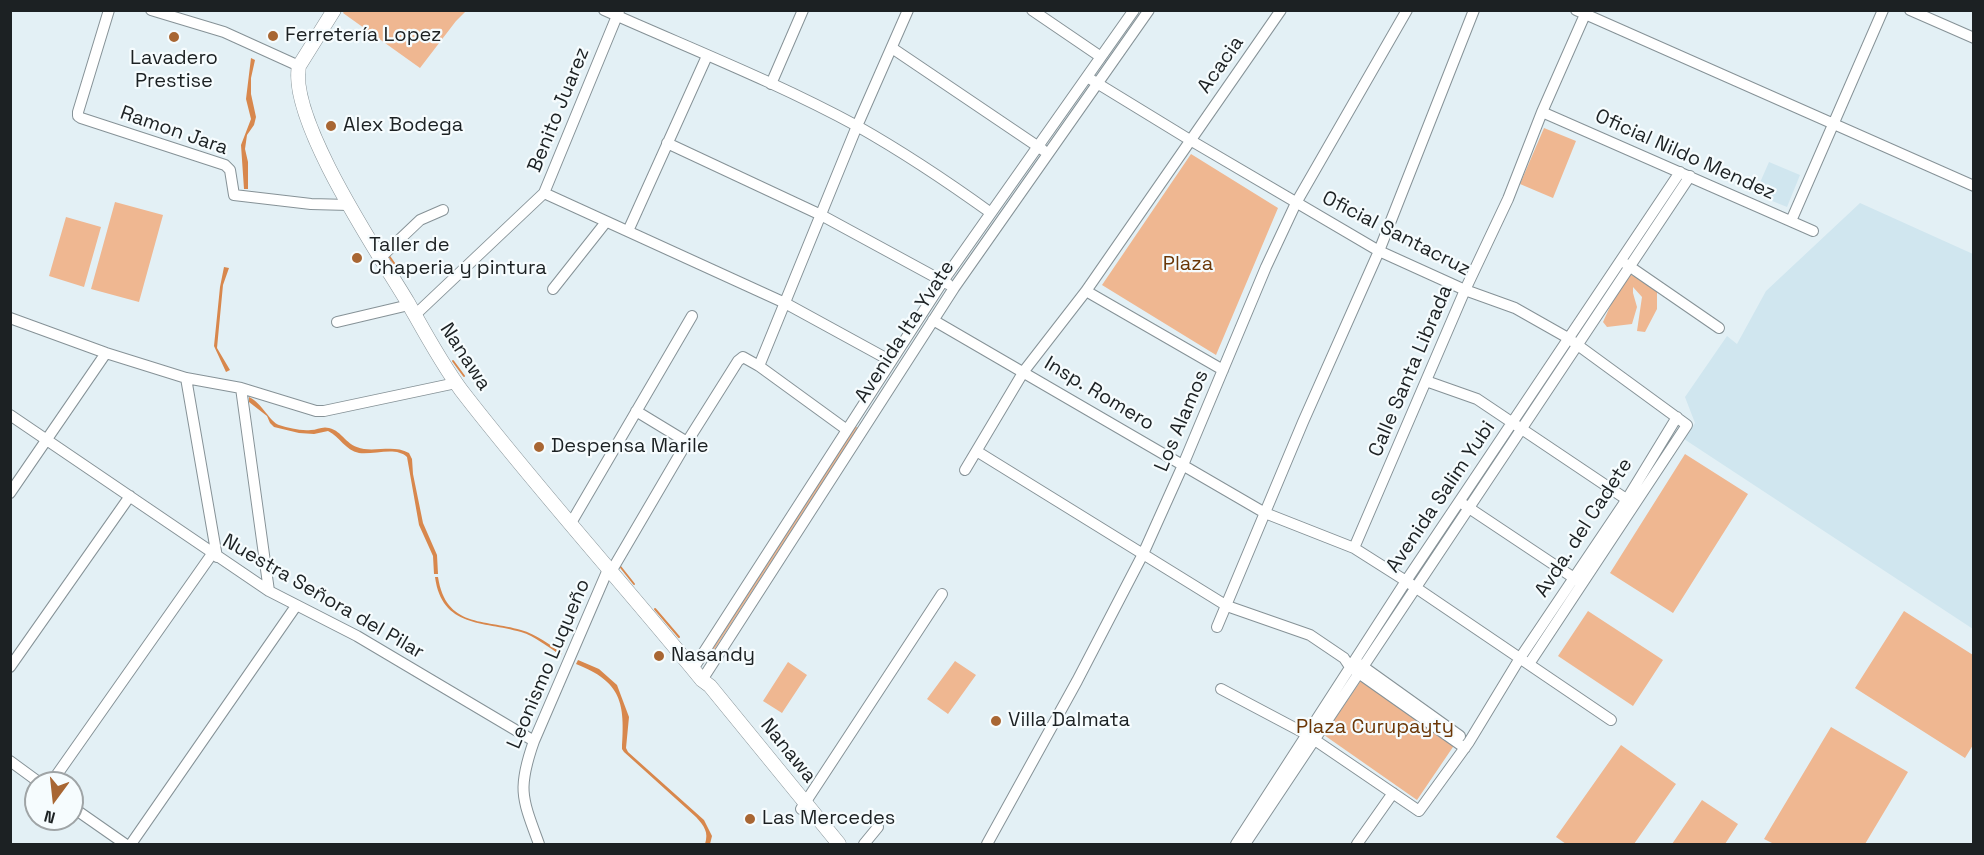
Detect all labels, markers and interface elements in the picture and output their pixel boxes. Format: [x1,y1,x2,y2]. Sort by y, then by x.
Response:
place label: Ferretería Lopez [285,24,441,48]
marker: Ferretería Lopez [266,29,280,43]
marker: Lavadero Prestise [167,30,181,44]
street label: Acacia [1193,32,1249,98]
street label: Benito Juarez [523,44,595,176]
place label: Lavadero Prestise [130,47,218,94]
street label: Ramon Jara [117,101,231,161]
street label: Oficial Nildo Mendez [1591,104,1779,206]
place label: Alex Bodega [343,114,463,138]
marker: Alex Bodega [324,119,338,133]
street label: Oficial Santacruz [1318,186,1474,282]
place label: Taller de Chaperia y pintura [369,234,547,281]
marker: Taller de Chaperia y pintura [350,251,364,265]
park label: Plaza [1163,253,1213,277]
street label: Avenida Ita Yvate [850,256,960,408]
street label: Calle Santa Librada [1364,282,1458,460]
street label: Nanawa [434,319,496,395]
street label: Insp. Romero [1040,352,1158,436]
street label: Los Alamos [1150,367,1214,475]
street label: Avenida Salim Yubi [1381,417,1501,577]
place label: Despensa Marile [551,435,709,459]
marker: Despensa Marile [532,440,546,454]
street label: Avda. del Cadete [1530,454,1638,602]
street label: Nuestra Señora del Pilar [218,529,428,665]
street label: Leonismo Luqueño [502,575,596,753]
place label: Nasandy [671,644,755,668]
marker: Nasandy [652,649,666,663]
place label: Villa Dalmata [1008,709,1130,733]
street label: Nanawa [755,714,821,788]
marker: Villa Dalmata [989,714,1003,728]
park label: Plaza Curupayty [1296,716,1454,740]
north arrow [24,771,84,831]
text: N [42,805,58,828]
place label: Las Mercedes [762,807,895,831]
marker: Las Mercedes [743,812,757,826]

